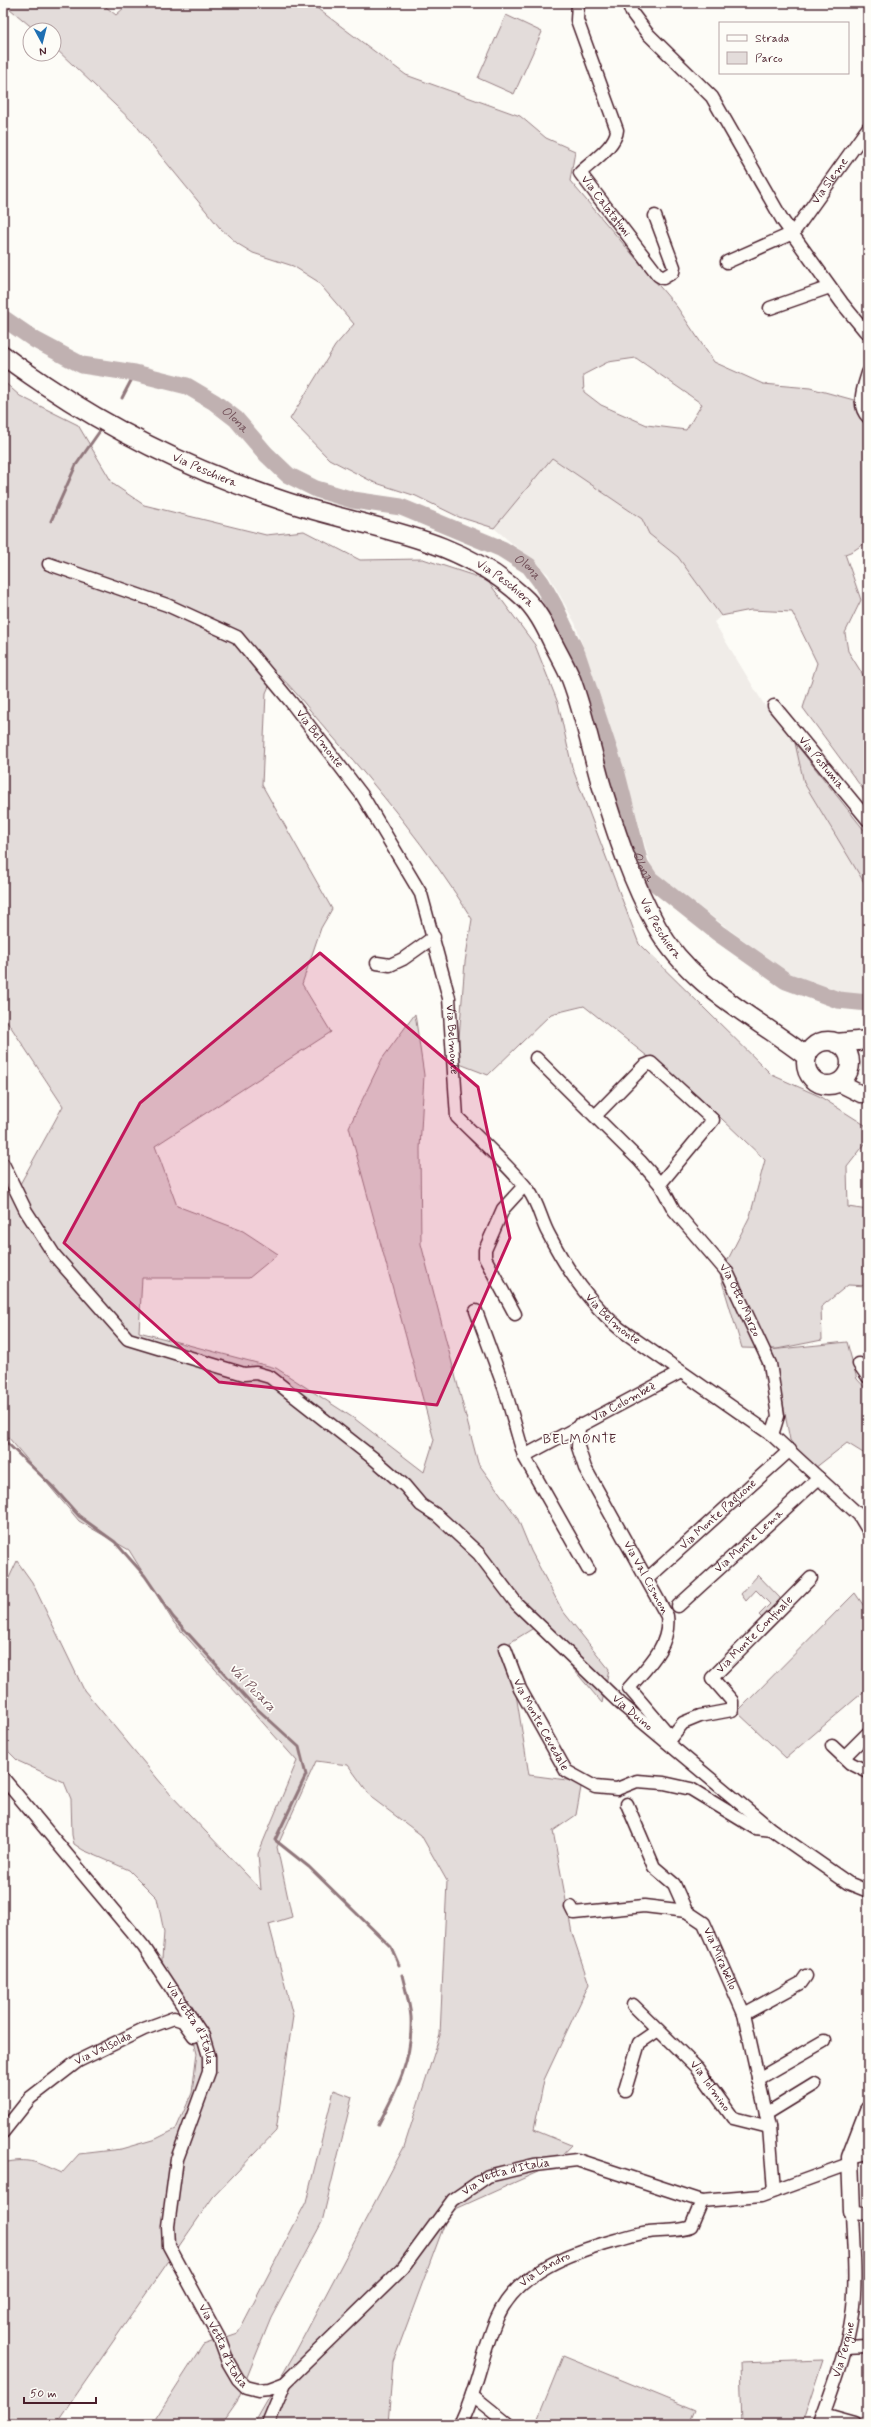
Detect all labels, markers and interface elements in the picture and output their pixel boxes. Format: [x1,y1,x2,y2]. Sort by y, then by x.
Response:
north arrow [22,22,62,62]
legend [719,22,849,74]
text: Strada [755,31,789,47]
text: N [39,44,48,58]
text: Parco [755,51,783,67]
street label: Via Sleme [808,154,852,208]
street label: Via Calatafimi [577,172,634,241]
water label: Olona [218,402,253,437]
street label: Via Peschiera [169,450,240,492]
water label: Olona [510,550,546,584]
street label: Via Peschiera [473,557,538,612]
street label: Via Belmonte [292,706,347,772]
street label: Via Postumia [794,733,848,794]
water label: Olona [629,850,659,886]
street label: Via Peschiera [635,895,685,963]
street label: Via Belmonte [441,1004,462,1075]
street label: Via Otto Marzo [715,1260,764,1340]
street label: Via Belmonte [581,1290,644,1349]
street label: Via Colombeè [589,1379,659,1426]
district label: BELMONTE [543,1431,617,1448]
street label: Via Monte Paglione [676,1476,760,1554]
street label: Via Monte Lema [711,1506,788,1577]
street label: Via Val Cismon [619,1538,673,1618]
street label: Via Monte Confinale [713,1592,797,1677]
water label: Val Pusara [225,1661,279,1716]
street label: Via Monte Cevedale [509,1677,572,1774]
street label: Via Duino [608,1691,656,1735]
street label: Via Mirabello [699,1925,741,1993]
street label: Via Vetta d'Italia [161,1979,217,2065]
street label: Via Valsolda [72,2028,135,2070]
street label: Via Tolmino [686,2057,734,2115]
street label: Via Vetta d'Italia [459,2155,551,2200]
street label: Via Landro [516,2248,573,2291]
street label: Via Vetta d'Italia [194,2301,251,2392]
street label: Via Pergine [829,2321,859,2380]
scale bar [24,2379,96,2405]
text: 50 m [30,2386,57,2402]

